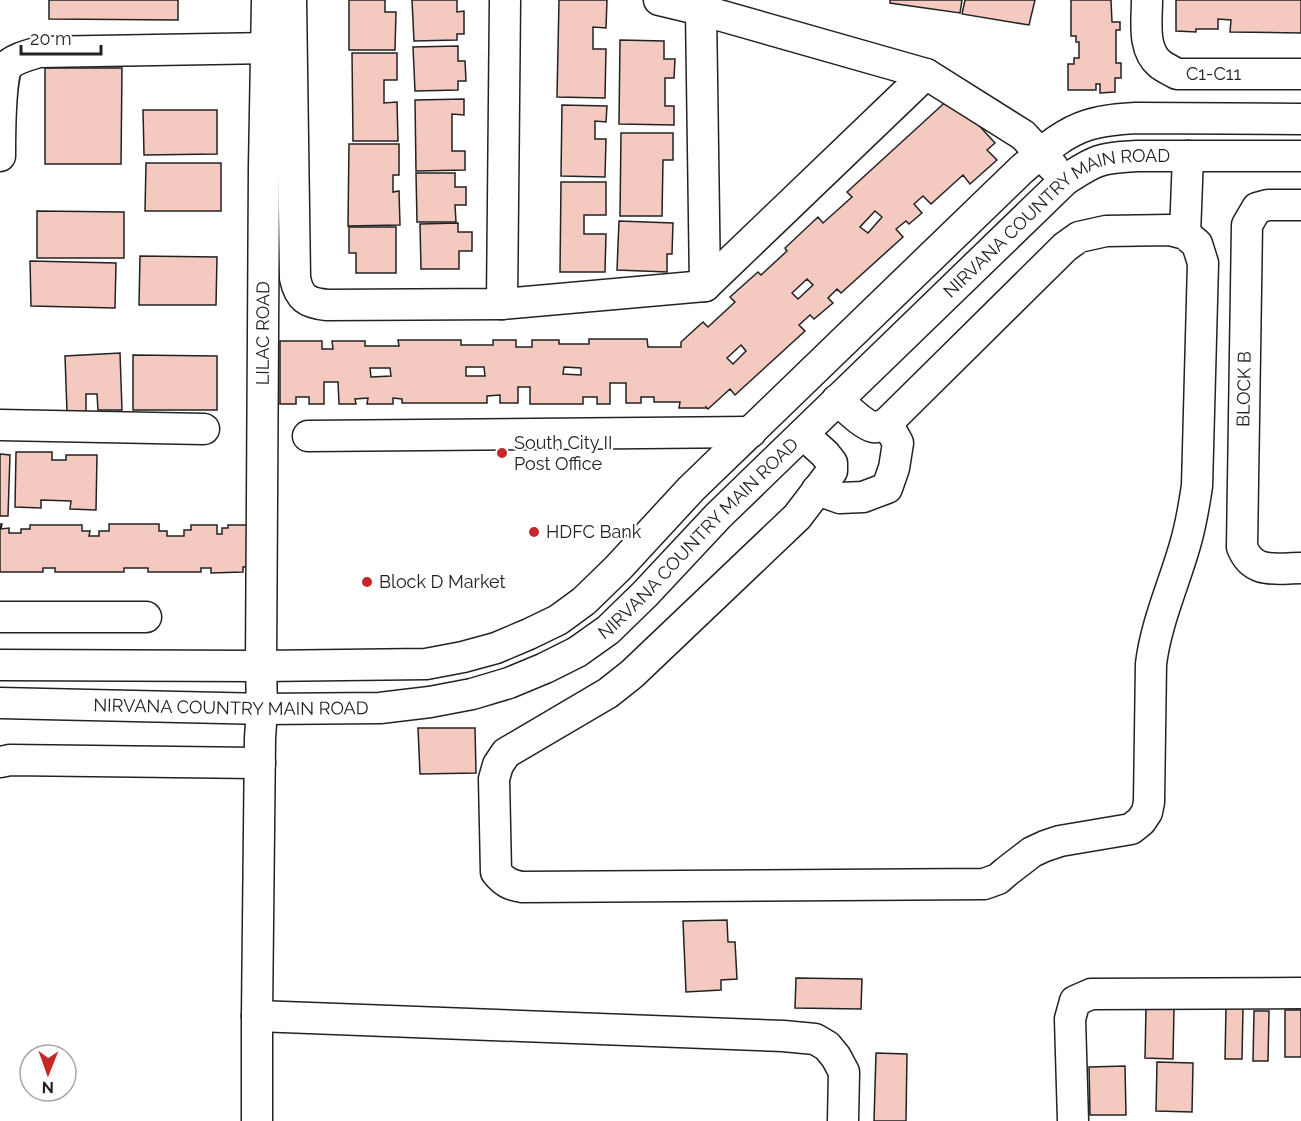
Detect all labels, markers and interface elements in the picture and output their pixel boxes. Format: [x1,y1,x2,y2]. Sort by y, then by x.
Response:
scale bar [21,18,100,56]
text: 20 m [30,28,72,49]
street label: C1-C11 [1186,63,1242,84]
street label: NIRVANA COUNTRY MAIN ROAD [939,145,1170,302]
street label: LILAC ROAD [252,281,273,385]
street label: BLOCK B [1232,351,1255,427]
place label: South City II Post Office [514,432,613,474]
street label: NIRVANA COUNTRY MAIN ROAD [594,433,802,643]
marker: South City II Post Office [495,446,509,460]
place label: HDFC Bank [546,521,642,542]
marker: HDFC Bank [527,525,541,539]
place label: Block D Market [379,571,505,592]
marker: Block D Market [360,575,374,589]
street label: NIRVANA COUNTRY MAIN ROAD [93,694,369,719]
north arrow [18,1043,78,1103]
text: N [41,1078,54,1097]

